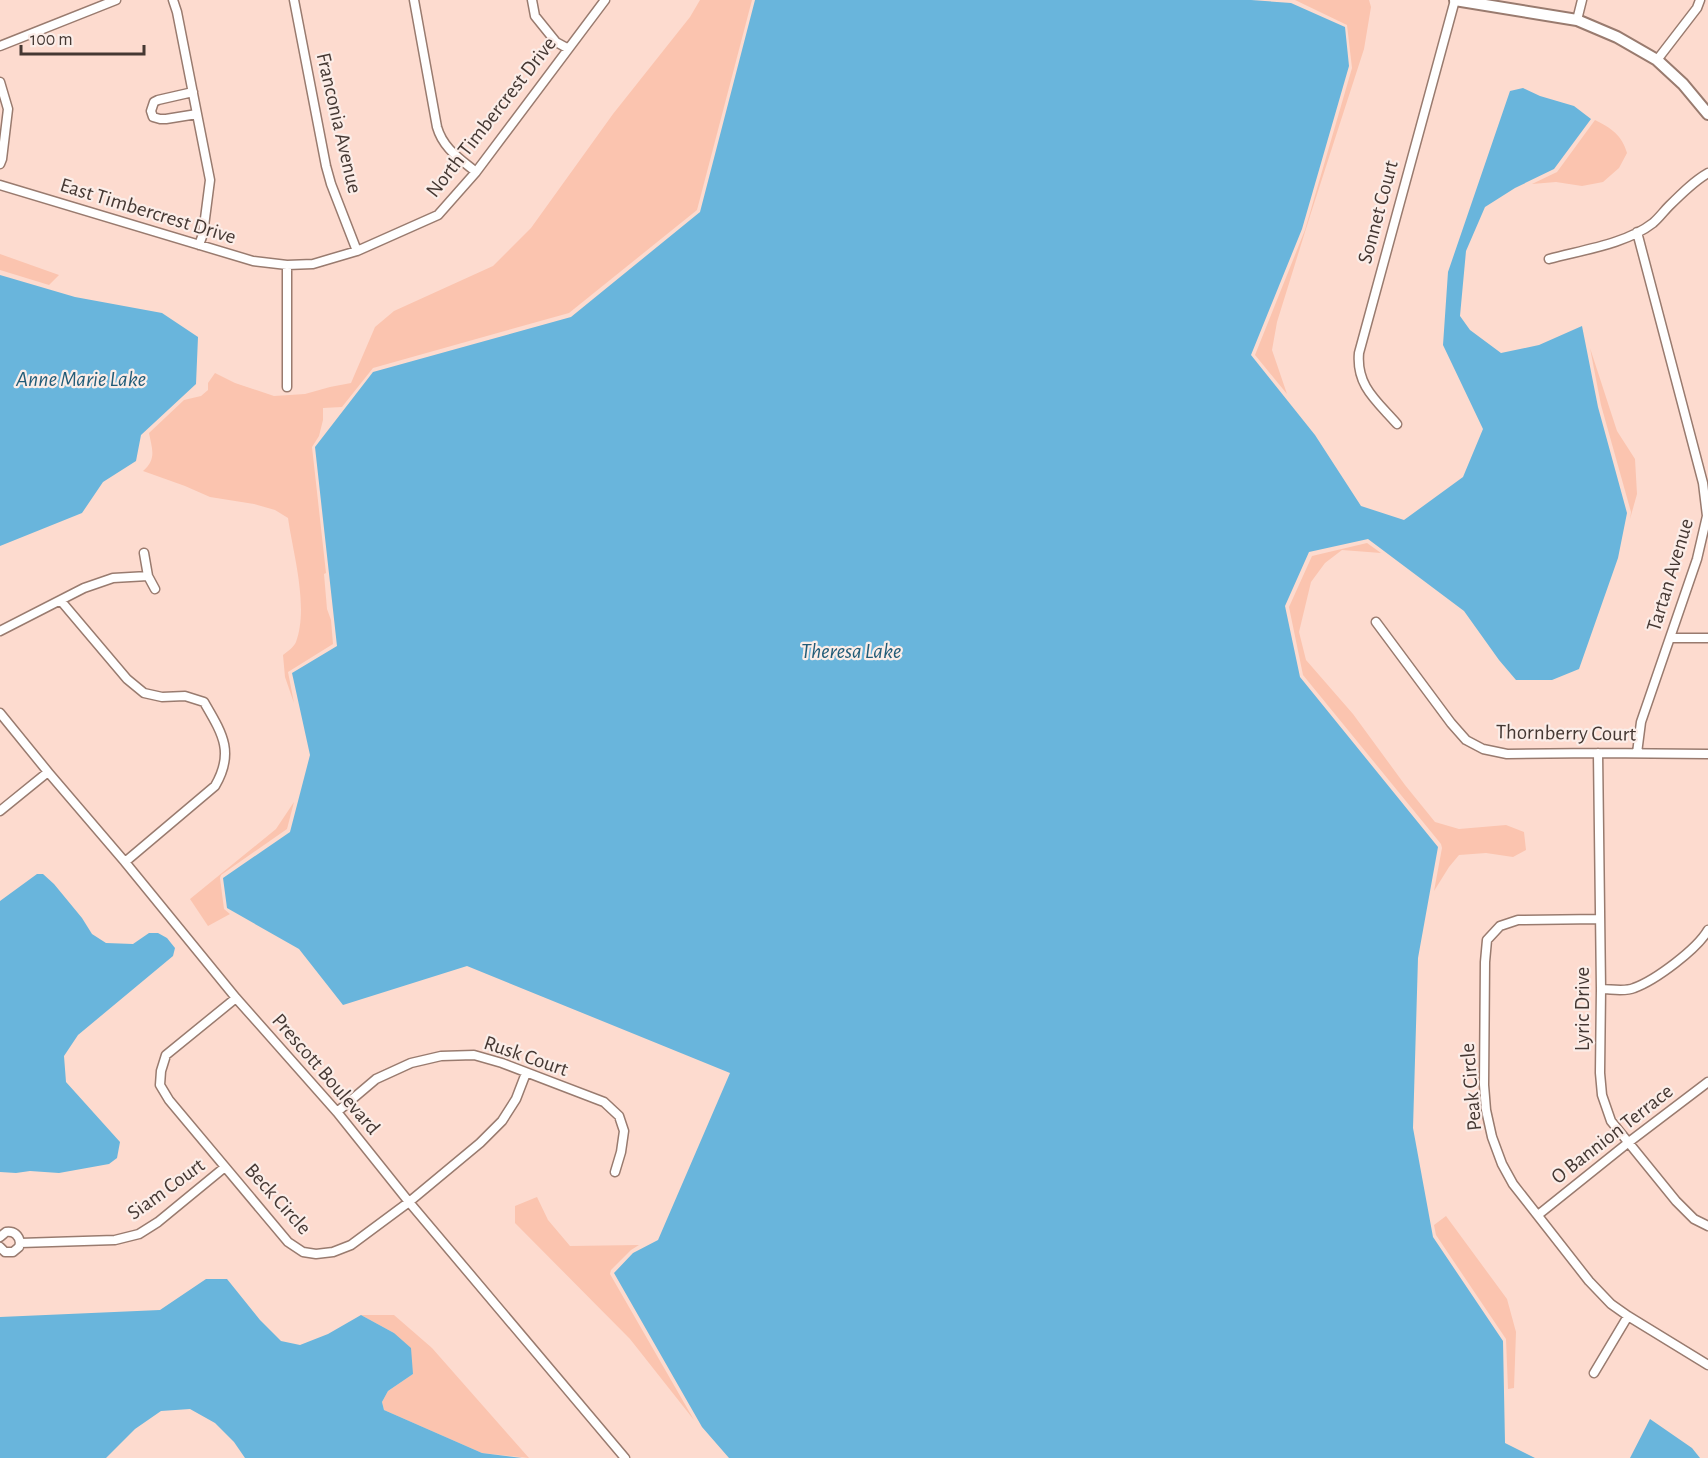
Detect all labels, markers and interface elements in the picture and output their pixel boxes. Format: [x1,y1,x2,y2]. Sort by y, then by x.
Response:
scale bar [21,18,144,56]
text: 100 m [30,31,73,49]
street label: North Timbercrest Drive [422,33,560,201]
street label: Franconia Avenue [313,51,365,195]
street label: Sonnet Court [1354,158,1402,266]
street label: East Timbercrest Drive [58,174,238,248]
water label: Anne Marie Lake [15,368,146,390]
street label: Tartan Avenue [1643,516,1697,634]
water label: Theresa Lake [801,640,901,662]
street label: Thornberry Court [1496,721,1637,745]
street label: Lyric Drive [1572,967,1593,1051]
street label: Prescott Boulevard [268,1009,384,1139]
street label: Rusk Court [481,1032,571,1080]
street label: Peak Circle [1457,1042,1485,1132]
street label: O Bannion Terrace [1547,1080,1677,1188]
street label: Siam Court [124,1154,209,1224]
street label: Beck Circle [241,1159,315,1239]

